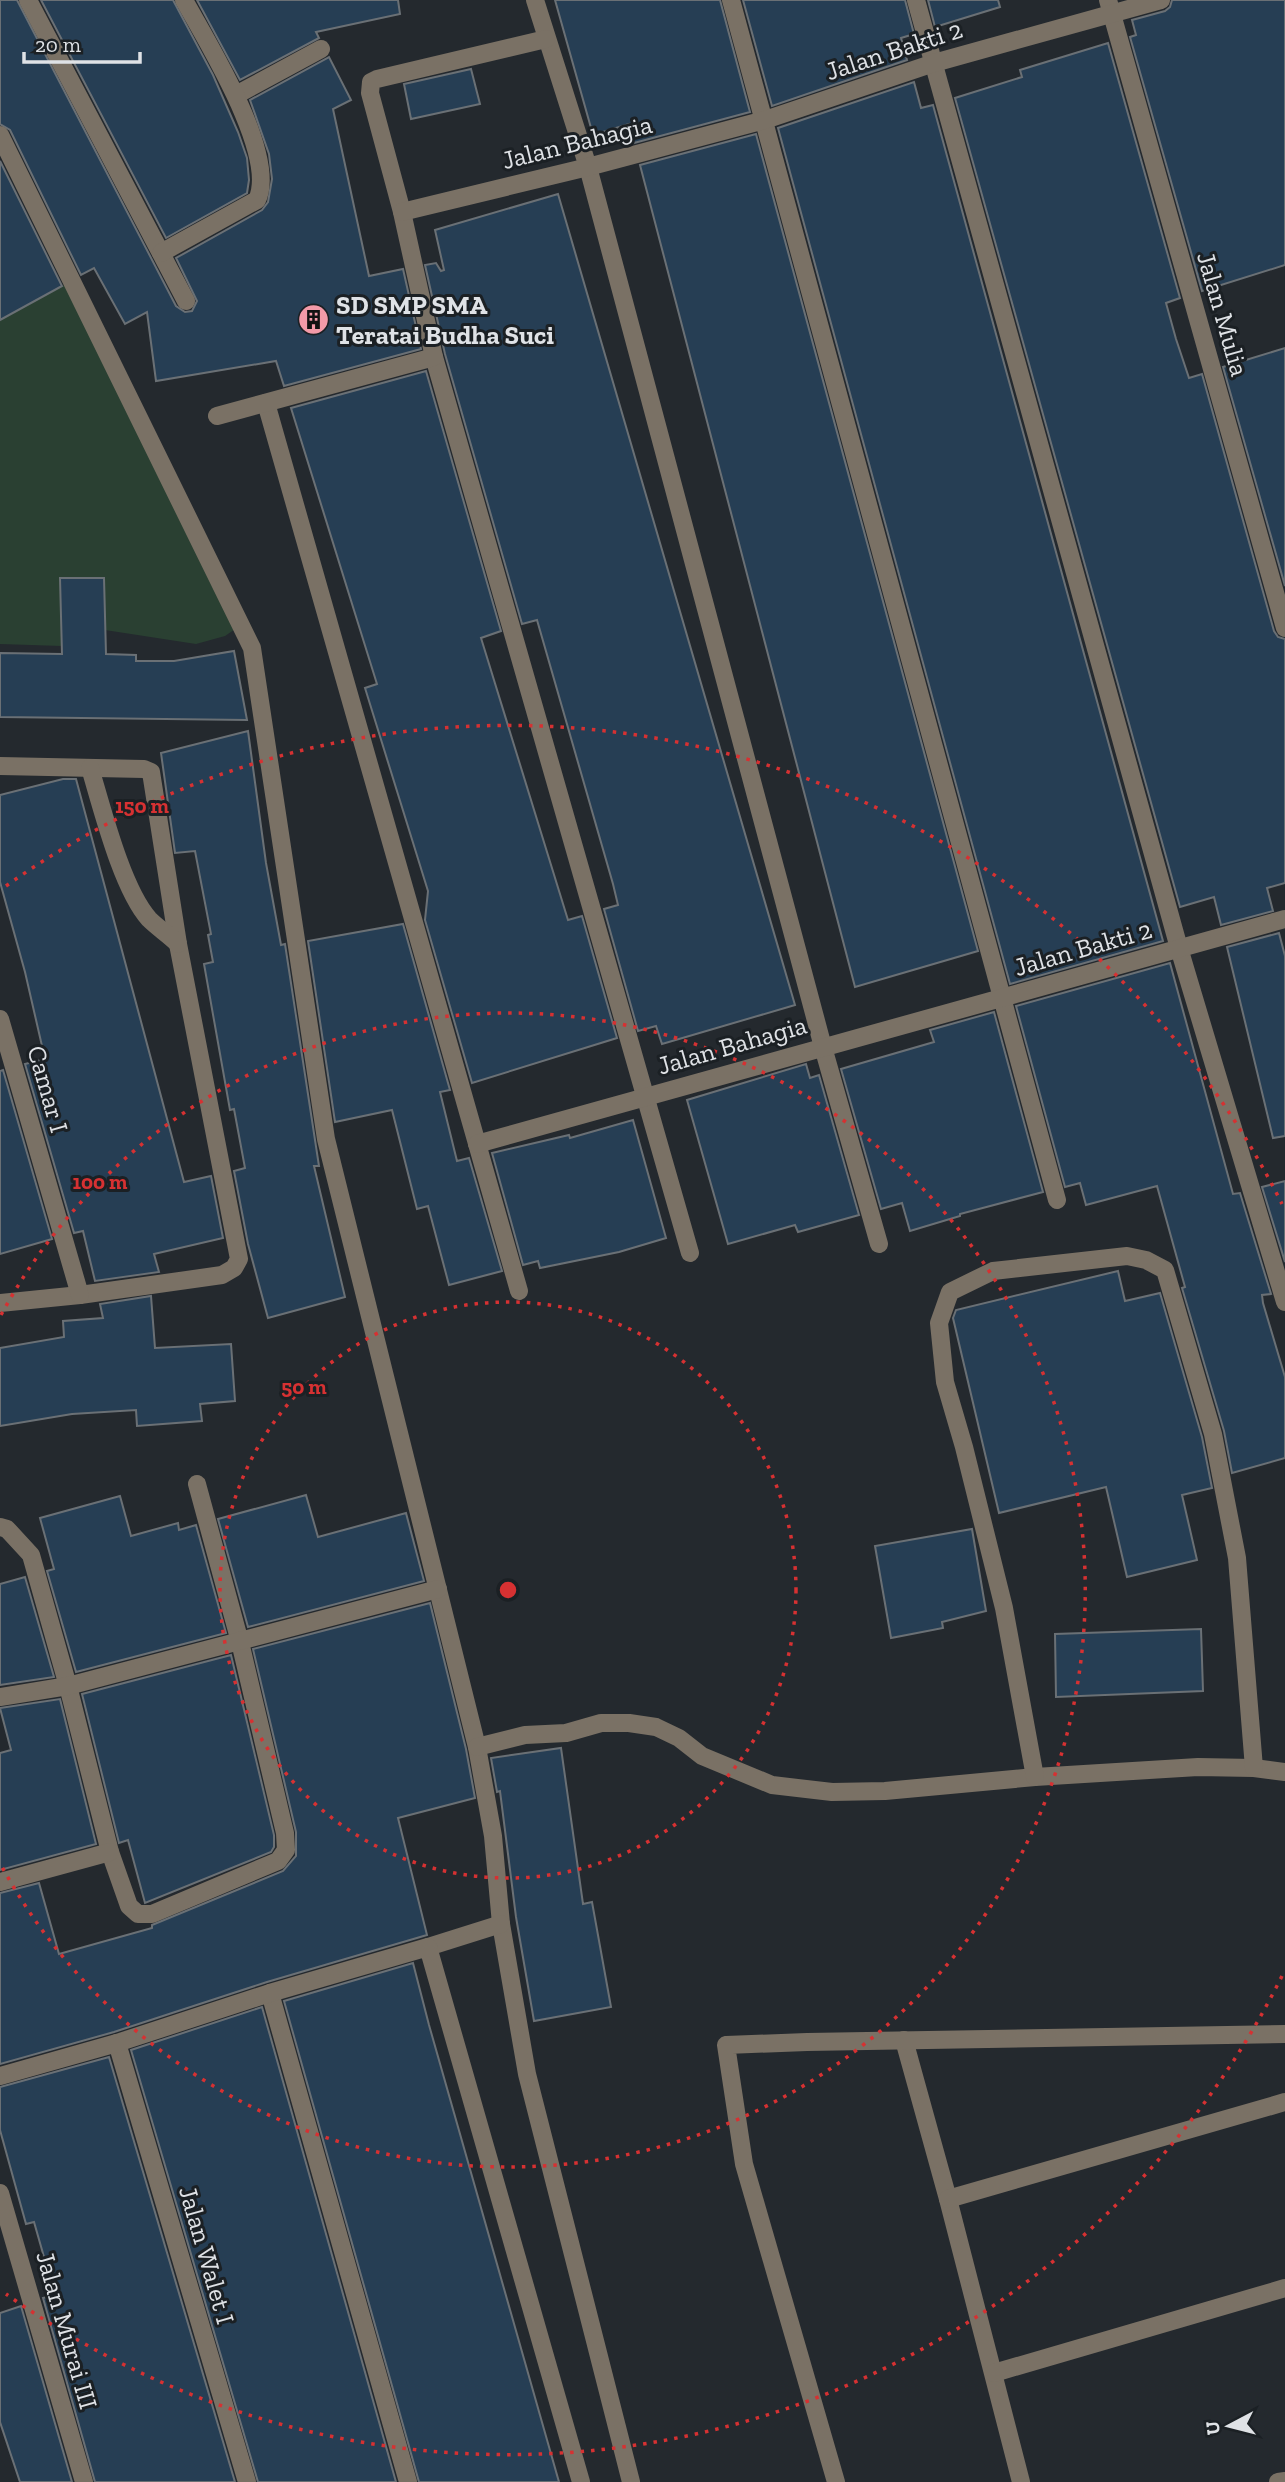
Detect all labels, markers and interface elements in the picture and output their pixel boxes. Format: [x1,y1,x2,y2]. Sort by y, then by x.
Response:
street label: Jalan Bakti 2 [822,13,966,87]
scale bar [24,21,140,65]
text: 20 m [35,32,81,57]
street label: Jalan Bahagia [499,108,656,176]
street label: Jalan Mulia [1190,248,1256,380]
place label: SD SMP SMA Teratai Budha Suci [336,289,554,351]
building icon: SD SMP SMA Teratai Budha Suci [296,303,330,337]
text: 150 m [115,793,170,818]
street label: Jalan Bakti 2 [1010,913,1156,983]
street label: Jalan Bahagia [654,1008,811,1082]
street label: Camar I [20,1042,76,1136]
text: 100 m [73,1169,128,1194]
text: 50 m [281,1374,327,1399]
centre of rings [496,1578,520,1602]
street label: Jalan Walet I [172,2182,242,2328]
street label: Jalan Murai III [29,2247,105,2413]
north arrow [1194,2391,1264,2461]
text: U [1200,2419,1225,2436]

